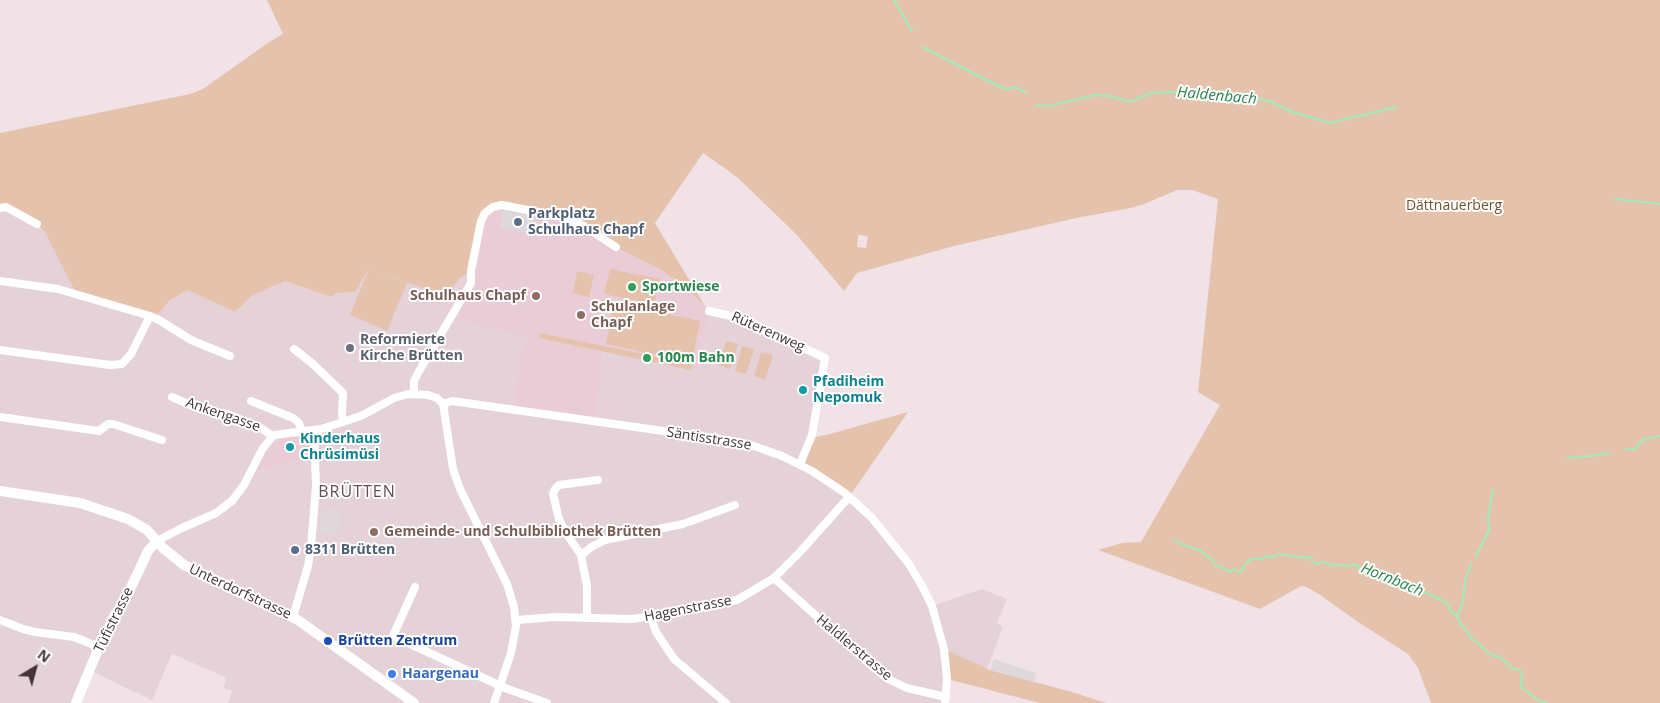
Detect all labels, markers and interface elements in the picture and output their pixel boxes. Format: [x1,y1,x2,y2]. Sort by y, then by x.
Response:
water label: Haldenbach [1176,84,1258,108]
park label: Dättnauerberg [1406,198,1502,214]
place label: Parkplatz Schulhaus Chapf [528,206,644,238]
marker: Parkplatz Schulhaus Chapf [512,216,524,228]
place label: Sportwiese [642,279,719,295]
marker: Sportwiese [626,281,638,293]
place label: Schulhaus Chapf [410,288,526,304]
marker: Schulhaus Chapf [530,290,542,302]
place label: Schulanlage Chapf [591,299,675,332]
street label: Rüterenweg [729,308,807,356]
marker: Schulanlage Chapf [575,309,587,321]
place label: Reformierte Kirche Brütten [360,332,463,364]
marker: Reformierte Kirche Brütten [344,342,356,354]
place label: 100m Bahn [657,350,735,366]
marker: 100m Bahn [641,352,653,364]
place label: Pfadiheim Nepomuk [813,374,884,407]
marker: Pfadiheim Nepomuk [797,384,809,396]
street label: Ankengasse [183,394,263,436]
street label: Säntisstrasse [665,424,753,454]
place label: Kinderhaus Chrüsimüsi [300,431,380,464]
marker: Kinderhaus Chrüsimüsi [284,441,296,453]
district label: BRÜTTEN [317,482,397,502]
place label: Gemeinde- und Schulbibliothek Brütten [384,524,661,540]
marker: Gemeinde- und Schulbibliothek Brütten [368,526,380,538]
place label: 8311 Brütten [305,542,395,558]
marker: 8311 Brütten [289,544,301,556]
water label: Hornbach [1358,559,1426,601]
street label: Unterdorfstrasse [186,561,294,623]
street label: Tüfistrasse [91,584,137,656]
street label: Hagenstrasse [643,592,733,626]
street label: Haldlerstrasse [813,611,895,685]
place label: Brütten Zentrum [338,633,457,649]
marker: Brütten Zentrum [322,635,334,647]
north arrow [10,643,60,693]
text: N [34,645,55,667]
place label: Haargenau [402,666,479,682]
marker: Haargenau [386,668,398,680]

